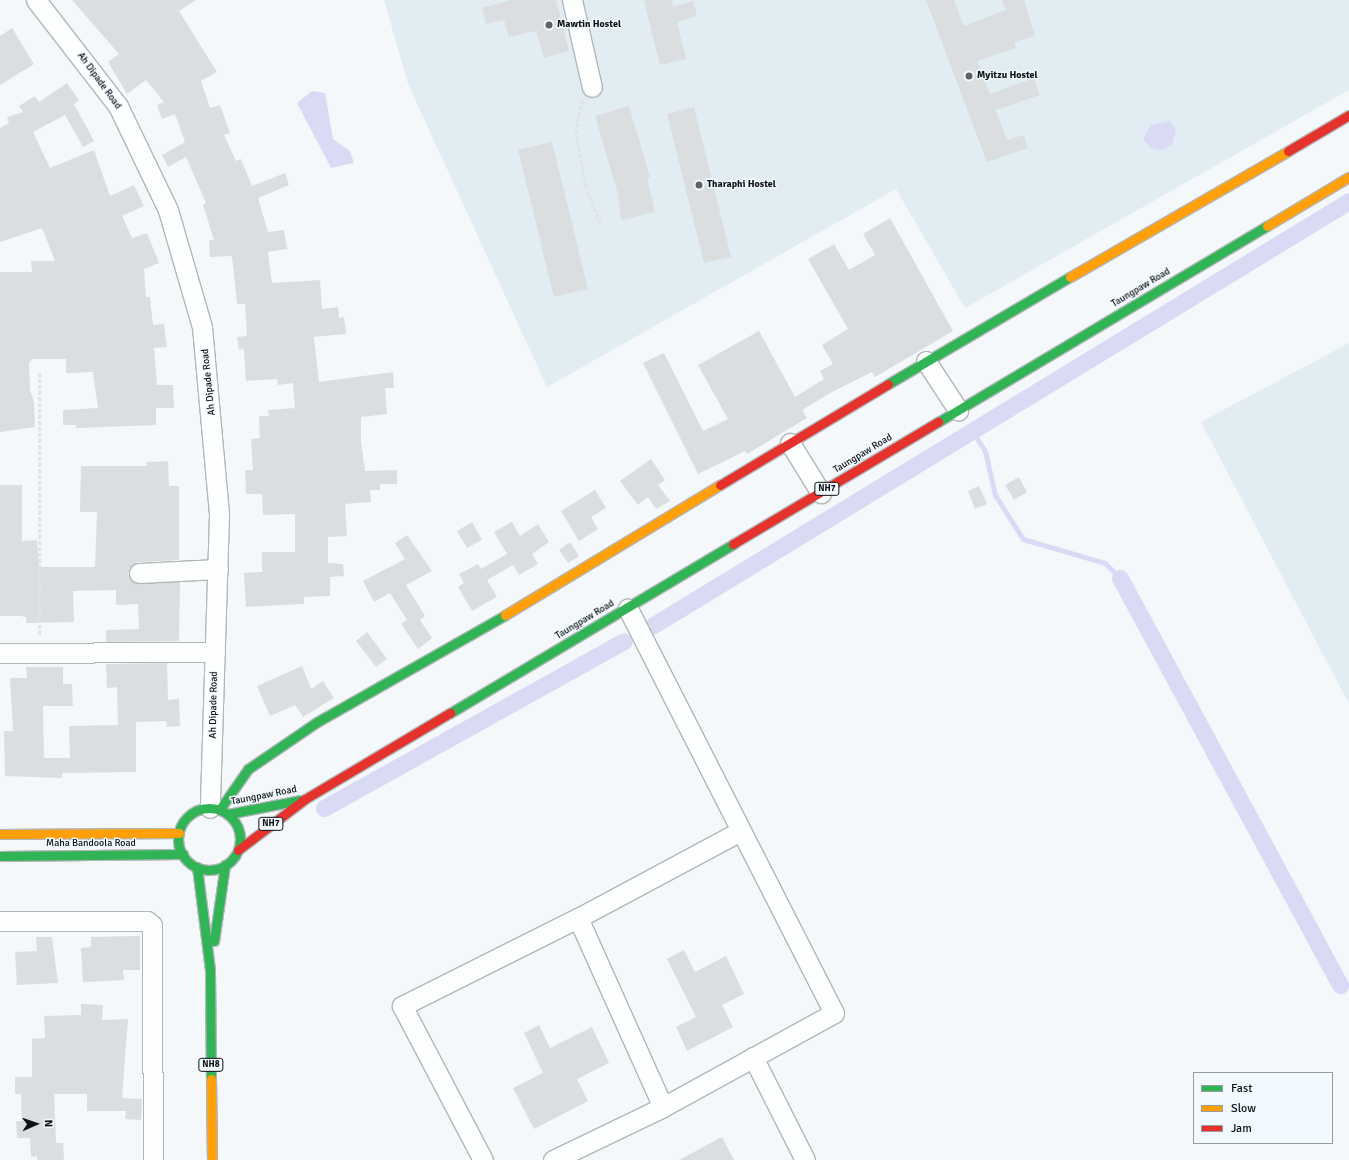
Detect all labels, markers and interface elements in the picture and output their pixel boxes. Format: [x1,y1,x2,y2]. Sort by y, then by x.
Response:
place label: Mawtin Hostel [557,19,621,31]
marker: Mawtin Hostel [544,20,554,30]
street label: Ah Dipade Road [74,50,124,112]
place label: Myitzu Hostel [977,70,1038,82]
marker: Myitzu Hostel [964,71,974,81]
place label: Tharaphi Hostel [707,179,776,191]
marker: Tharaphi Hostel [694,180,704,190]
street label: Taungpaw Road [1109,266,1173,310]
street label: Ah Dipade Road [200,348,218,416]
street label: Taungpaw Road [831,432,895,476]
road number: NH7 [814,482,840,496]
street label: Taungpaw Road [553,598,617,642]
street label: Ah Dipade Road [207,671,221,739]
street label: Taungpaw Road [230,784,298,808]
road number: NH7 [258,817,284,831]
street label: Maha Bandoola Road [46,838,136,850]
road number: NH8 [198,1058,224,1072]
legend [1193,1072,1333,1144]
text: Fast [1231,1081,1252,1096]
text: Slow [1231,1101,1256,1116]
north arrow [16,1104,56,1144]
text: N [42,1120,55,1128]
text: Jam [1231,1121,1252,1136]

